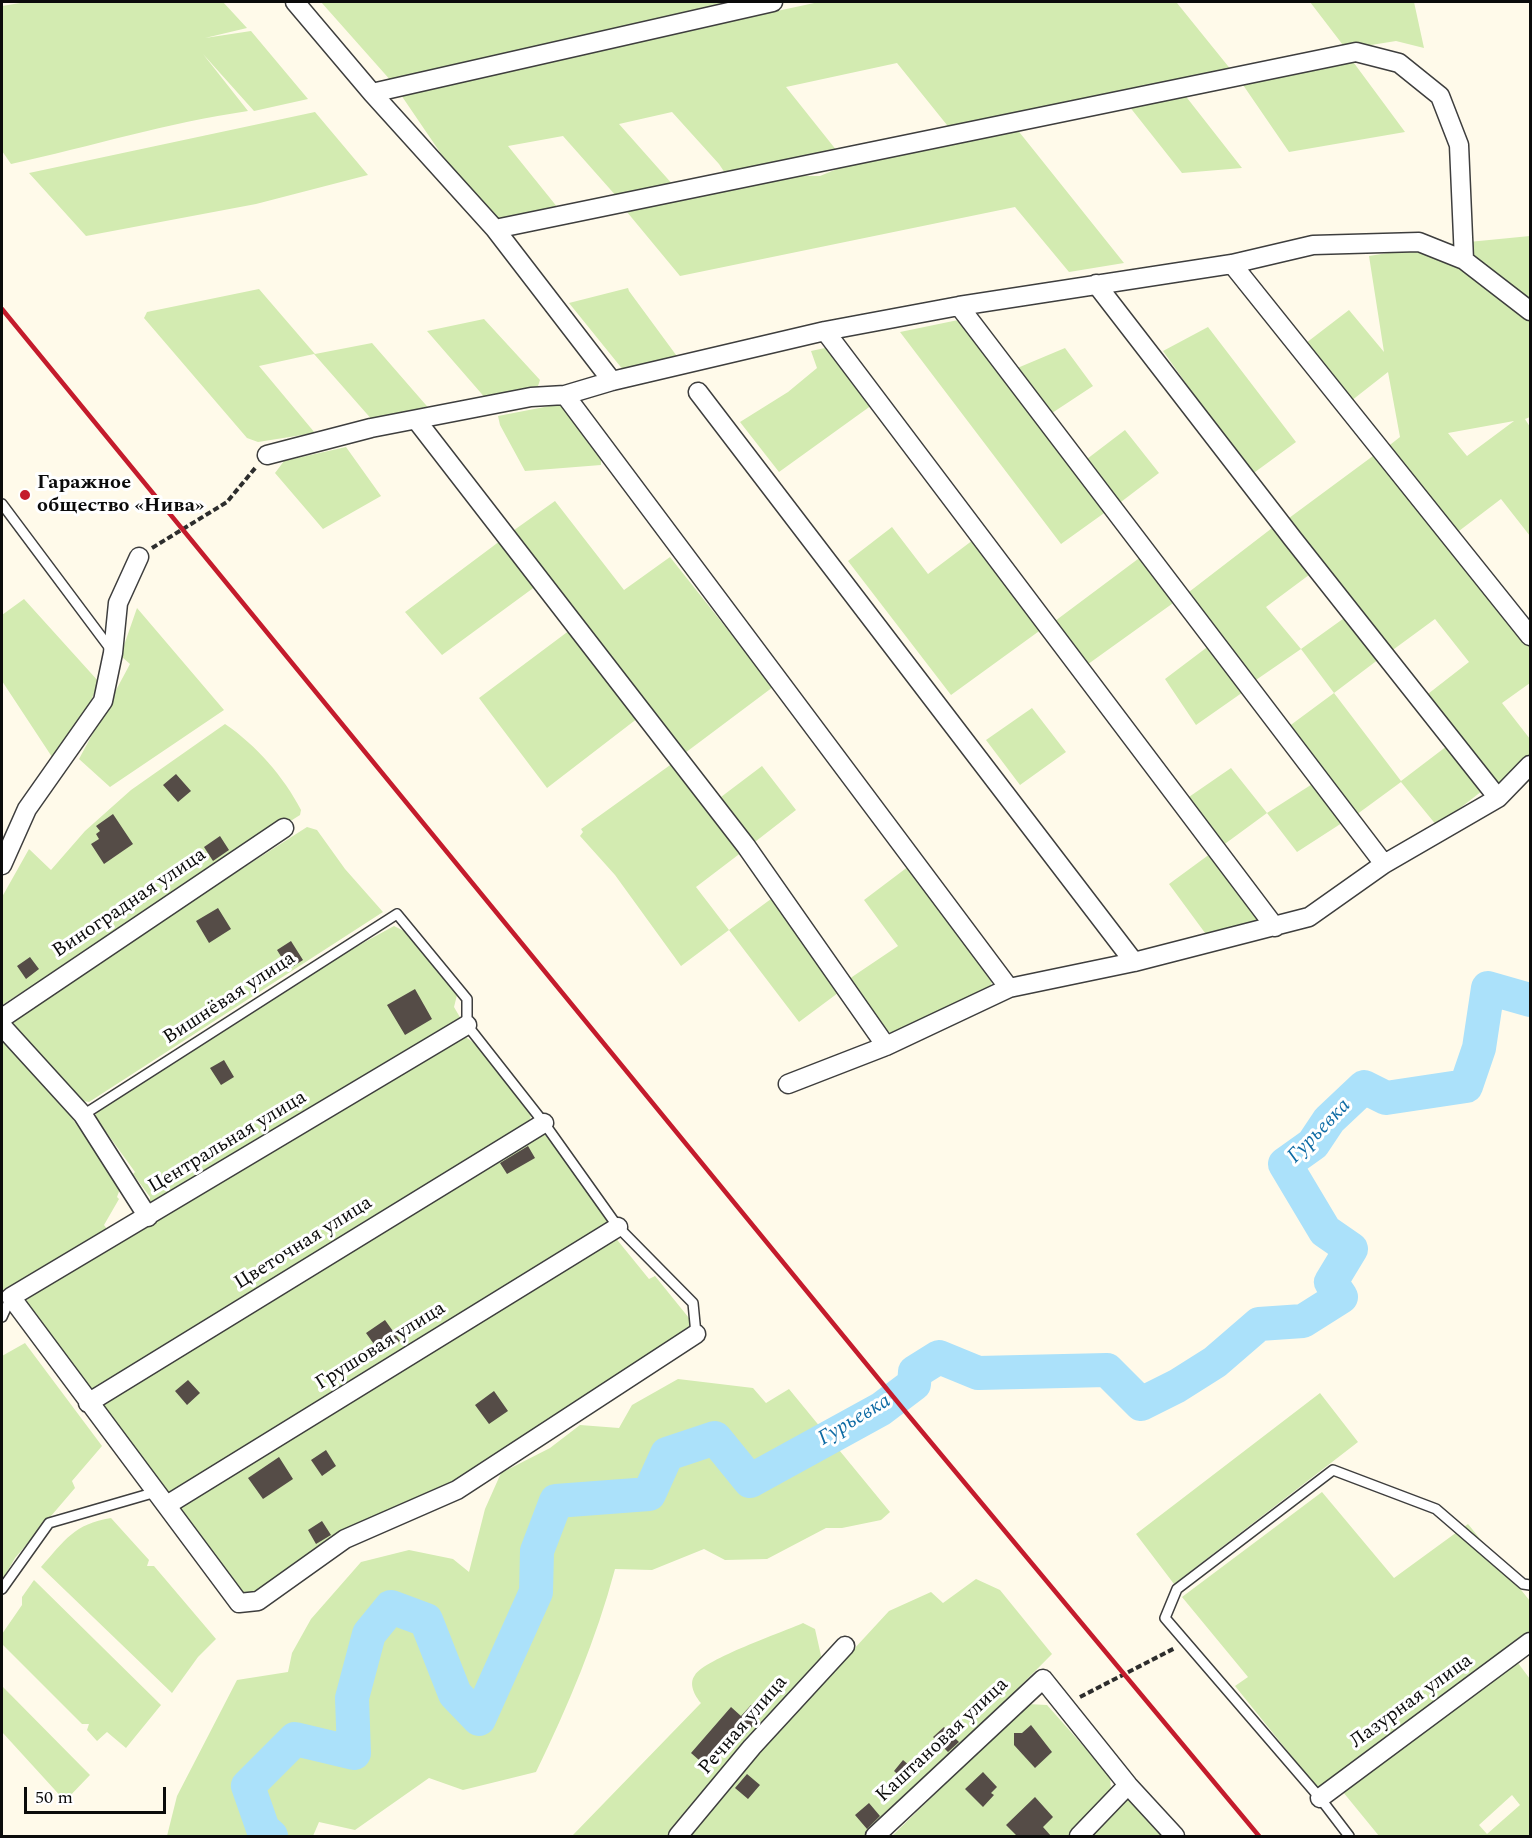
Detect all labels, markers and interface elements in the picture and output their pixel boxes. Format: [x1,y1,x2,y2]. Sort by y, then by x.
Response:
place label: Гаражное общество «Нива» [37,472,204,519]
marker: Гаражное общество «Нива» [18,488,32,502]
street label: Виноградная улица [49,844,211,964]
street label: Вишнёвая улица [159,947,301,1051]
street label: Центральная улица [145,1086,311,1200]
water label: Гурьевка [1283,1094,1357,1170]
street label: Цветочная улица [231,1192,377,1296]
street label: Грушовая улица [312,1297,450,1397]
water label: Гурьевка [814,1390,896,1452]
street label: Лазурная улица [1346,1650,1478,1754]
street label: Речная улица [694,1672,794,1780]
street label: Каштановая улица [872,1674,1014,1808]
scale bar [27,1775,170,1813]
text: 50 m [35,1784,73,1811]

